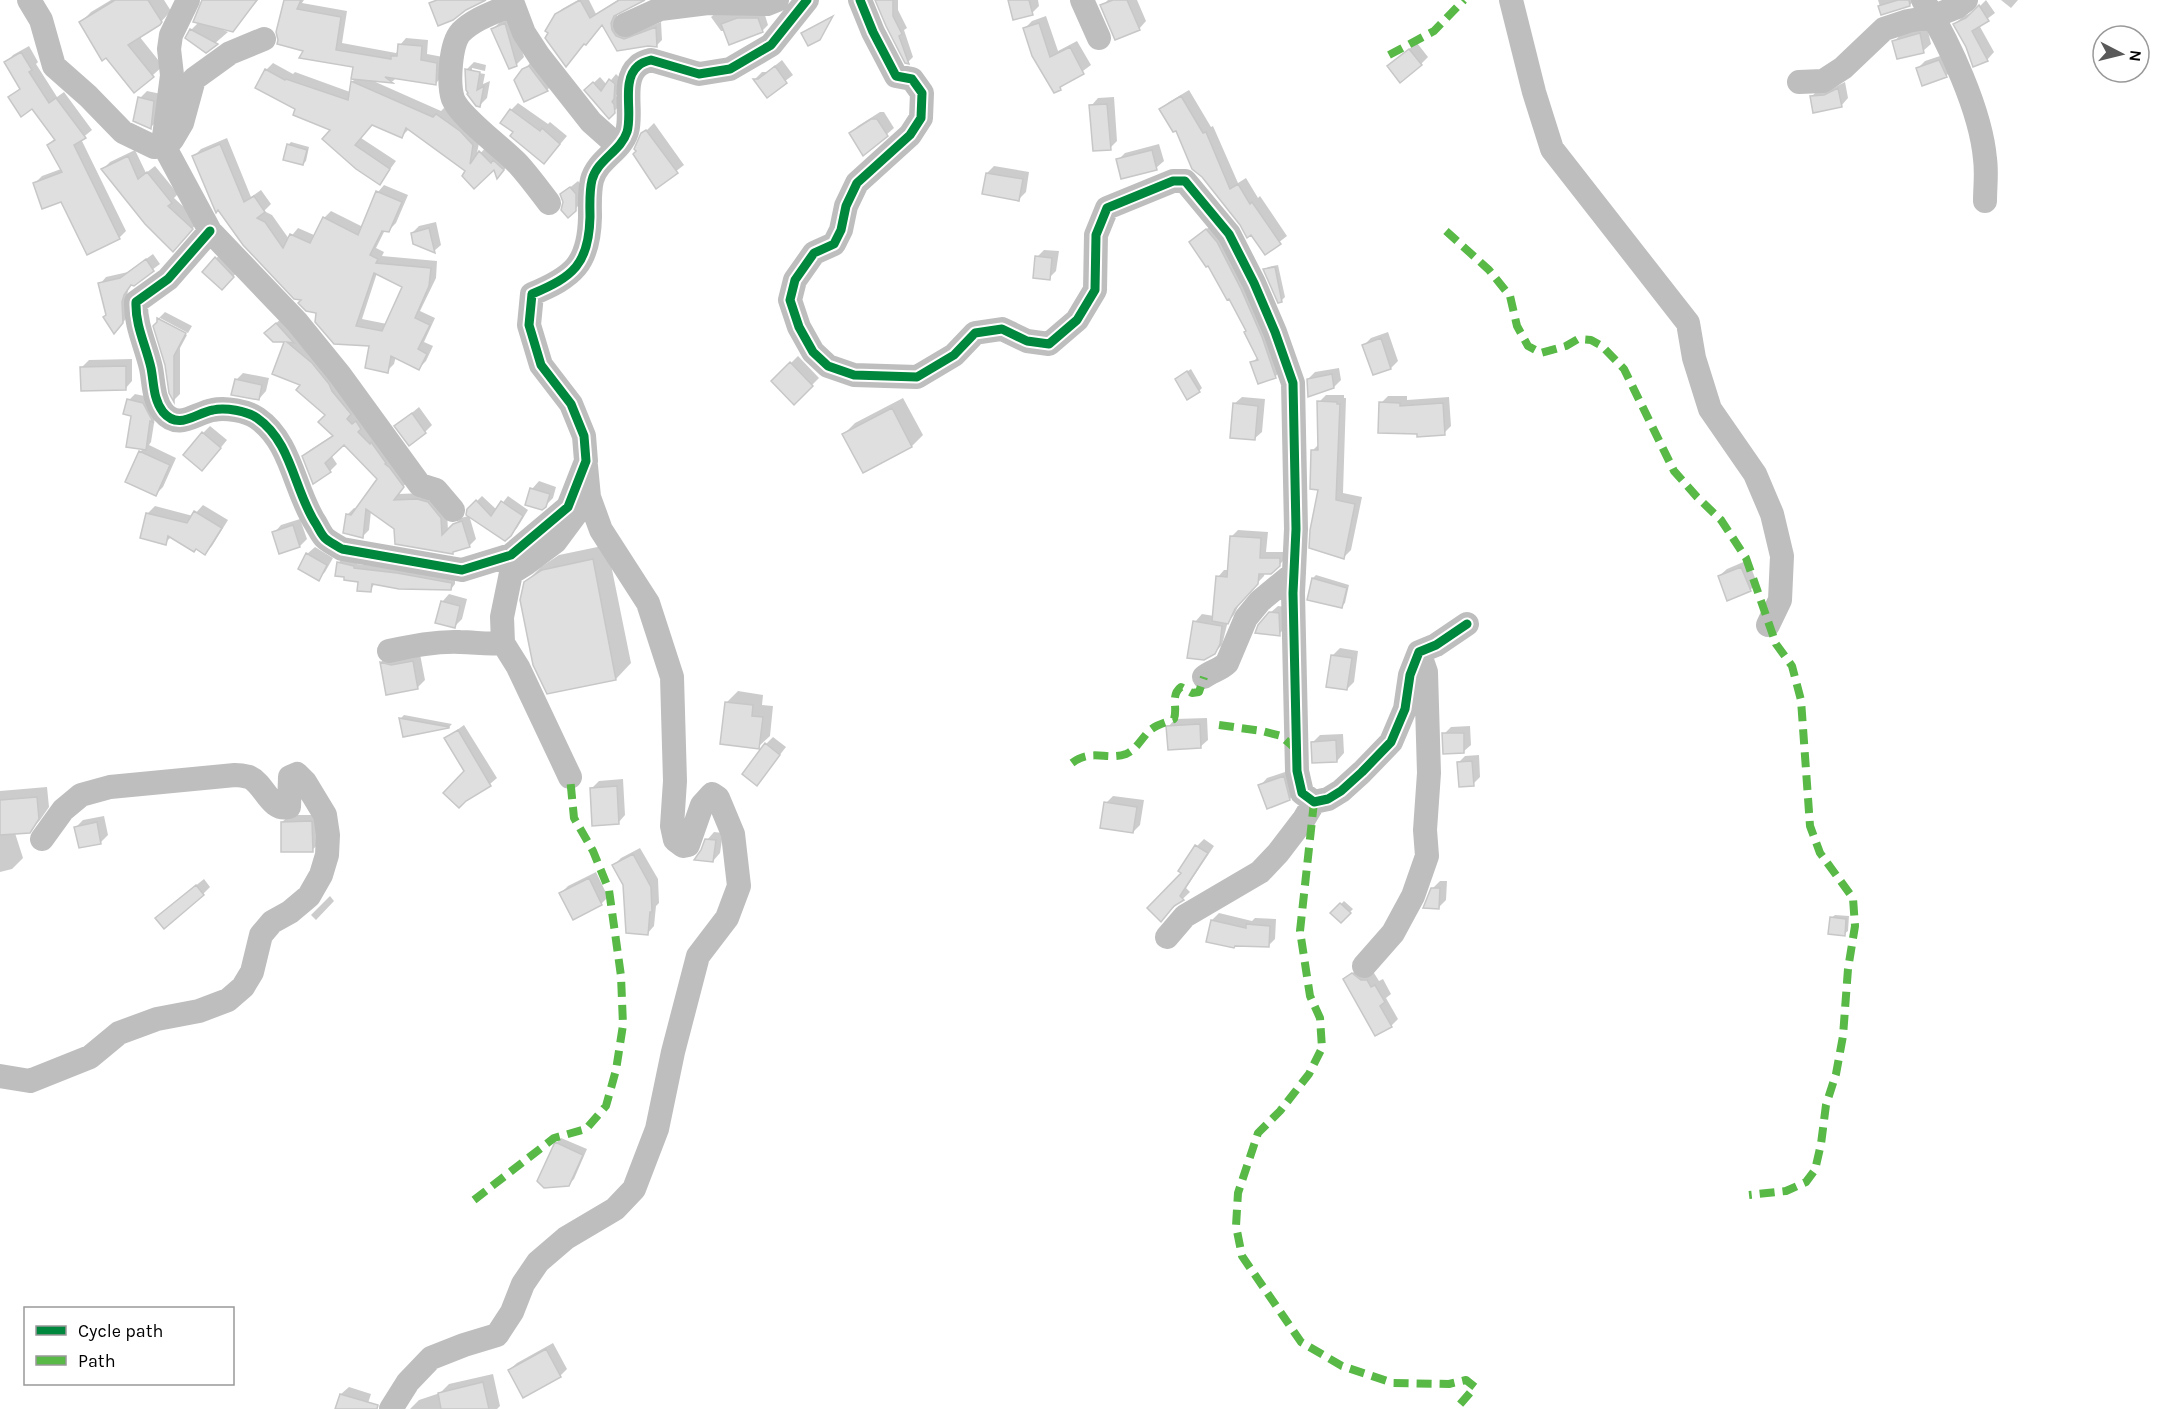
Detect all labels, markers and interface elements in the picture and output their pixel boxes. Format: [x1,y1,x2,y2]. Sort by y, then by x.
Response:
north arrow [2091,24,2151,84]
text: N [2125,49,2146,63]
legend [24,1307,234,1385]
text: Cycle path [78,1320,163,1342]
text: Path [78,1350,116,1372]

